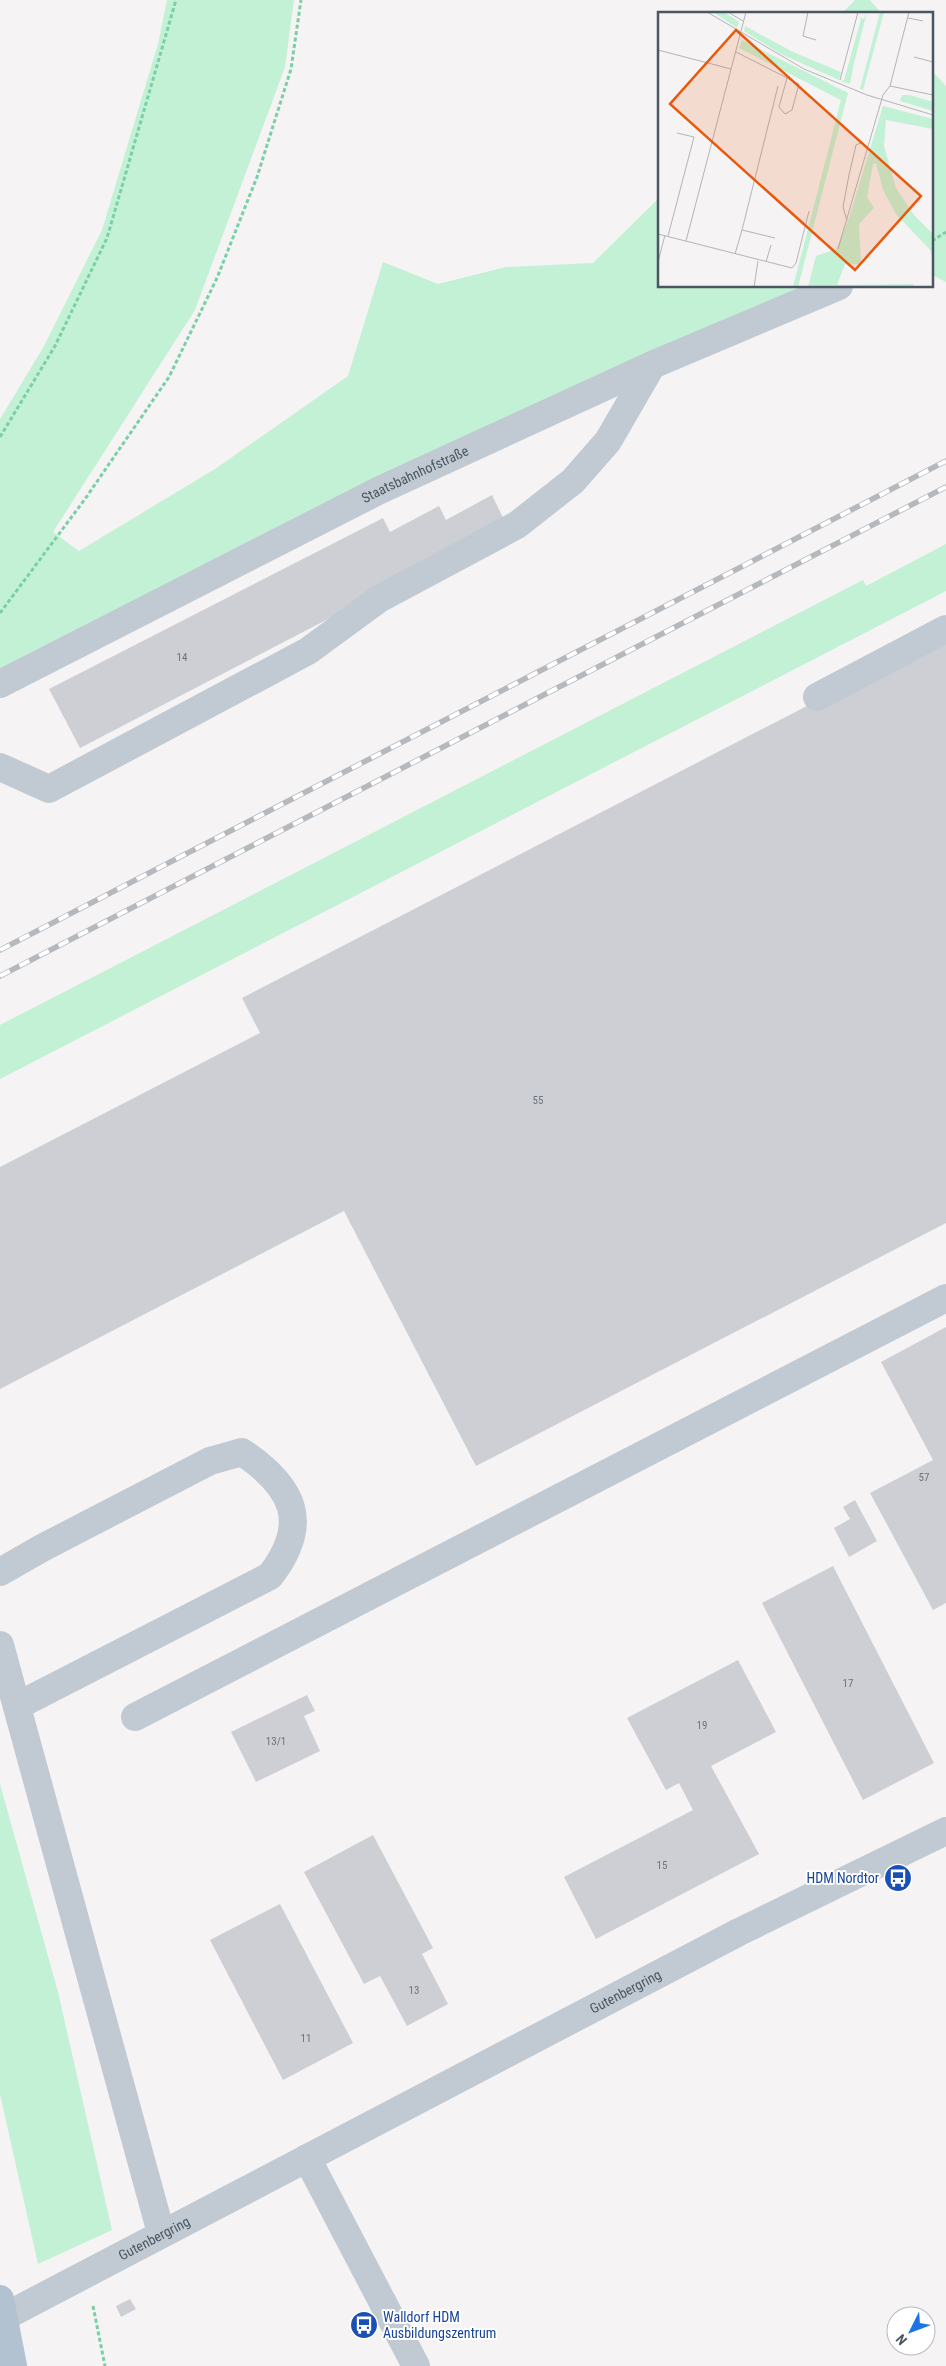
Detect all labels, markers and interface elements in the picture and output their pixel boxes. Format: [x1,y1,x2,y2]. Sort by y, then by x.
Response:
inset map [658,12,934,288]
street label: Staatsbahnhofstraße [359,442,471,506]
house number: 14 [177,651,188,664]
house number: 55 [533,1094,543,1107]
house number: 57 [919,1471,929,1484]
house number: 17 [843,1677,853,1690]
house number: 19 [697,1719,707,1732]
house number: 13/1 [266,1735,286,1748]
house number: 15 [657,1859,667,1872]
bus stop icon: HDM Nordtor [883,1863,913,1893]
place label: HDM Nordtor [806,1870,879,1886]
street label: Gutenbergring [587,1966,664,2017]
house number: 13 [409,1984,419,1997]
house number: 11 [301,2032,311,2045]
street label: Gutenbergring [116,2213,193,2264]
north arrow [886,2306,936,2356]
place label: Walldorf HDM Ausbildungszentrum [383,2309,496,2341]
bus stop icon: Walldorf HDM Ausbildungszentrum [349,2310,379,2340]
text: N [893,2331,910,2348]

